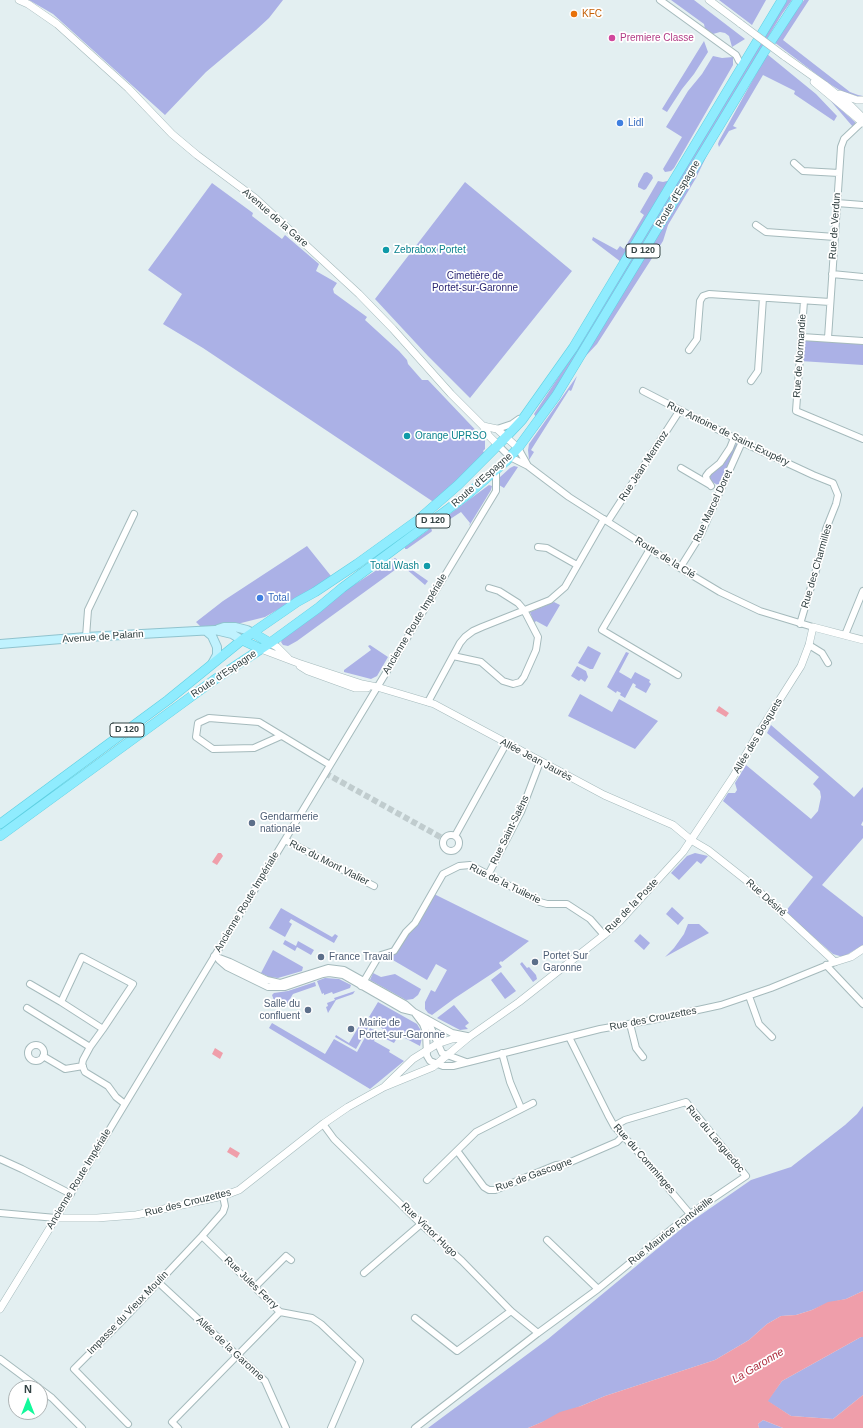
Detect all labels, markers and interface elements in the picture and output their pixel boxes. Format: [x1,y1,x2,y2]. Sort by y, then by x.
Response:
place label: KFC [582,8,602,20]
marker: KFC [569,9,579,19]
place label: Premiere Classe [620,32,694,44]
marker: Premiere Classe [607,33,617,43]
place label: Lidl [628,117,644,129]
marker: Lidl [615,118,625,128]
street label: Route d'Espagne [653,158,703,230]
street label: Avenue de la Gare [240,186,310,250]
street label: Rue de Verdun [827,192,843,260]
place label: Zebrabox Portet [394,244,466,256]
road number: D 120 [626,244,660,258]
marker: Zebrabox Portet [381,245,391,255]
park label: Cimetière de Portet-sur-Garonne [432,270,518,294]
street label: Rue de Normandie [791,314,809,398]
street label: Rue Antoine de Saint-Exupéry [665,399,791,469]
street label: Rue Jean Mermoz [617,428,671,504]
place label: Orange UPRSO [415,430,487,442]
marker: Orange UPRSO [402,431,412,441]
street label: Route d'Espagne [449,450,515,510]
street label: Rue Marcel Doret [691,468,735,544]
road number: D 120 [416,514,450,528]
street label: Rue des Charmilles [799,522,835,610]
street label: Route de la Clé [633,535,697,581]
place label: Total Wash [370,560,419,572]
marker: Total Wash [422,561,432,571]
street label: Ancienne Route Impériale [380,572,450,676]
place label: Total [268,592,289,604]
marker: Total [255,593,265,603]
street label: Avenue de Palarin [62,628,144,646]
street label: Route d'Espagne [189,648,259,700]
street label: Allée des Bosquets [731,696,785,776]
road number: D 120 [110,723,144,737]
street label: Allée Jean Jaurès [498,736,574,784]
street label: Rue Saint-Saëns [488,793,532,867]
place label: Gendarmerie nationale [260,811,318,834]
marker: Gendarmerie nationale [247,818,257,828]
street label: Rue du Mont Vlalier [287,838,371,888]
street label: Ancienne Route Impériale [212,850,282,954]
street label: Rue de la Tuilerie [467,862,543,906]
street label: Rue de la Poste [603,876,661,936]
street label: Rue Désiré [743,877,789,919]
place label: Portet Sur Garonne [543,950,588,974]
place label: France Travail [329,951,393,963]
marker: France Travail [316,952,326,962]
marker: Portet Sur Garonne [530,957,540,967]
place label: Salle du confluent [259,998,300,1022]
marker: Salle du confluent [303,1005,313,1015]
street label: Rue des Crouzettes [608,1005,698,1033]
place label: Mairie de Portet-sur-Garonne [359,1017,445,1040]
marker: Mairie de Portet-sur-Garonne [346,1024,356,1034]
street label: Rue du Languedoc [683,1103,747,1175]
street label: Rue du Comminges [610,1122,678,1196]
street label: Ancienne Route Impériale [44,1127,114,1231]
street label: Rue de Gascogne [494,1156,574,1194]
street label: Rue des Crouzettes [144,1186,232,1220]
street label: Rue Maurice Fontvieille [626,1194,716,1268]
street label: Rue Victor Hugo [399,1200,459,1260]
street label: Rue Jules Ferry [221,1254,281,1312]
street label: Impasse du Vieux Moulin [85,1269,171,1357]
street label: Allée de la Garonne [194,1314,266,1384]
water label: La Garonne [730,1345,786,1387]
north arrow [8,1380,48,1420]
text: N [24,1383,32,1395]

